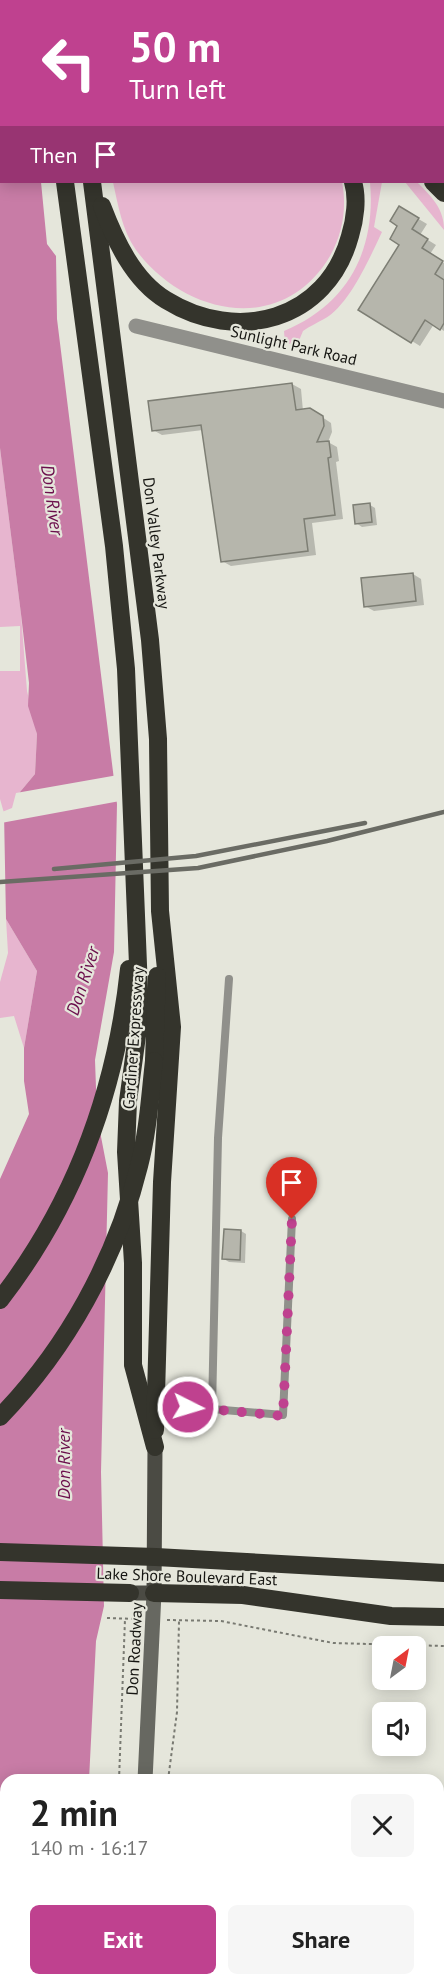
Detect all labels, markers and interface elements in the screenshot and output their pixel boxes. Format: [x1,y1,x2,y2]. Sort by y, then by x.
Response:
text: 50 m [129,19,221,74]
icon: left [30,24,108,102]
text: Turn left [129,72,226,106]
icon: arrive [89,138,122,171]
text: Then [30,141,77,169]
street label: Sunlight Park Road [229,321,359,369]
water label: Don River [36,463,69,538]
street label: Don Valley Parkway [139,476,175,611]
water label: Don River [61,943,105,1018]
street label: Gardiner Expressway [118,966,148,1110]
pin [266,1157,317,1219]
icon: arrive [275,1166,308,1199]
position arrow [156,1375,220,1439]
water label: Don River [52,1427,75,1499]
street label: Lake Shore Boulevard East [96,1563,278,1589]
street label: Don Roadway [122,1601,146,1696]
north arrow [372,1636,426,1690]
map controls [372,1636,426,1756]
button: sound [372,1702,426,1756]
text: 2 min [30,1789,118,1836]
button: close [351,1794,414,1857]
text: 140 m · 16:17 [30,1835,148,1861]
button: Exit [30,1905,216,1974]
button: Share [228,1905,414,1974]

